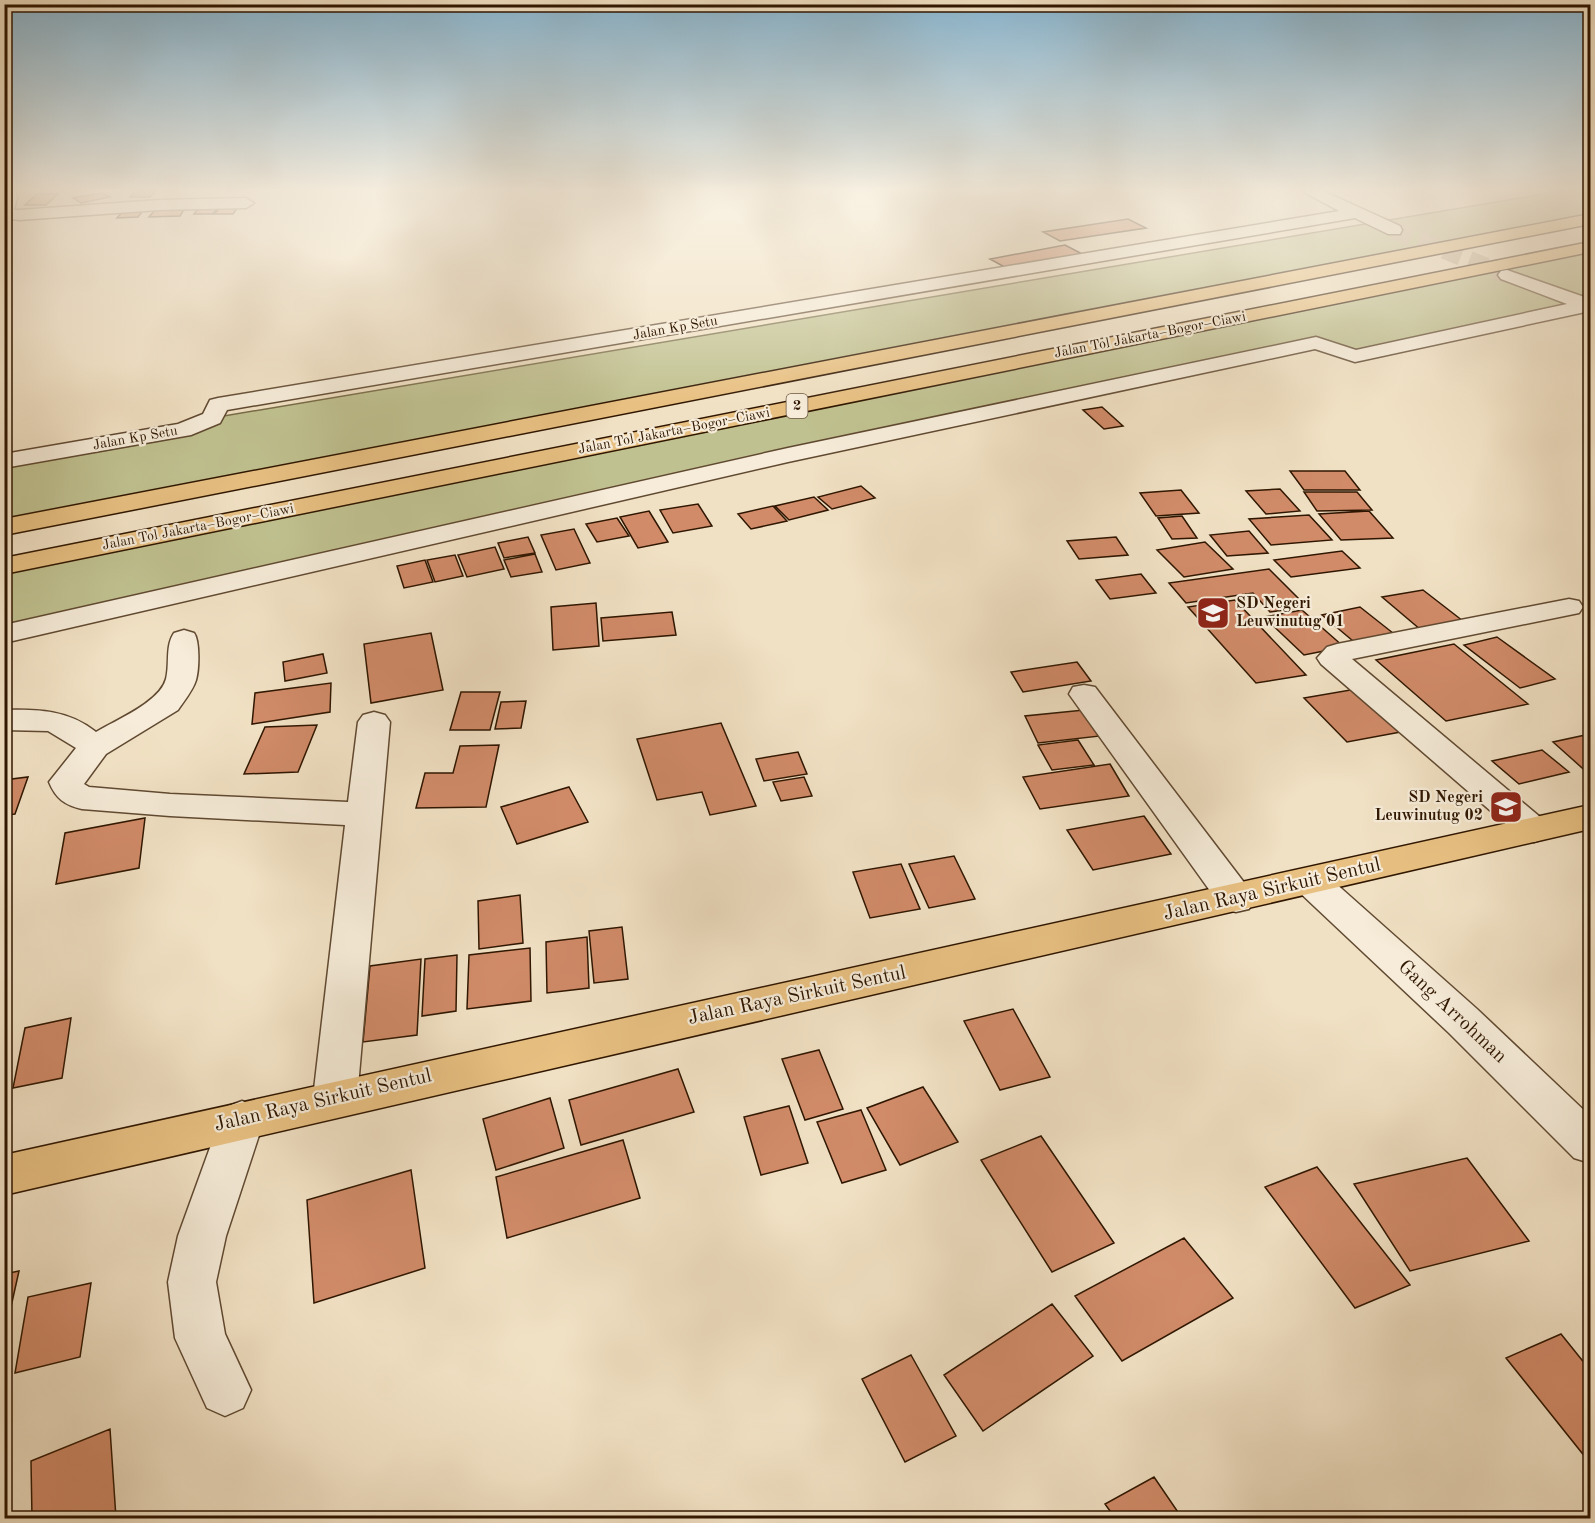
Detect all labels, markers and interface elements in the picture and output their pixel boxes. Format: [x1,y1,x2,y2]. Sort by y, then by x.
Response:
street label: Jalan Tol Jakarta–Bogor–Ciawi [1053,309,1247,360]
street label: Jalan Kp Setu [631,314,719,342]
road number: 2 [786,394,808,418]
street label: Jalan Tol Jakarta–Bogor–Ciawi [577,405,771,456]
street label: Jalan Kp Setu [91,424,179,452]
street label: Jalan Tol Jakarta–Bogor–Ciawi [101,501,295,552]
school or university icon: SD Negeri Leuwinutug 01 [1195,595,1231,631]
place label: SD Negeri Leuwinutug 01 [1236,596,1344,630]
school or university icon: SD Negeri Leuwinutug 02 [1488,789,1524,825]
place label: SD Negeri Leuwinutug 02 [1375,790,1483,824]
street label: Jalan Raya Sirkuit Sentul [1161,855,1383,925]
street label: Gang Arrohman [1394,957,1510,1067]
street label: Jalan Raya Sirkuit Sentul [686,963,908,1029]
street label: Jalan Raya Sirkuit Sentul [212,1066,434,1136]

